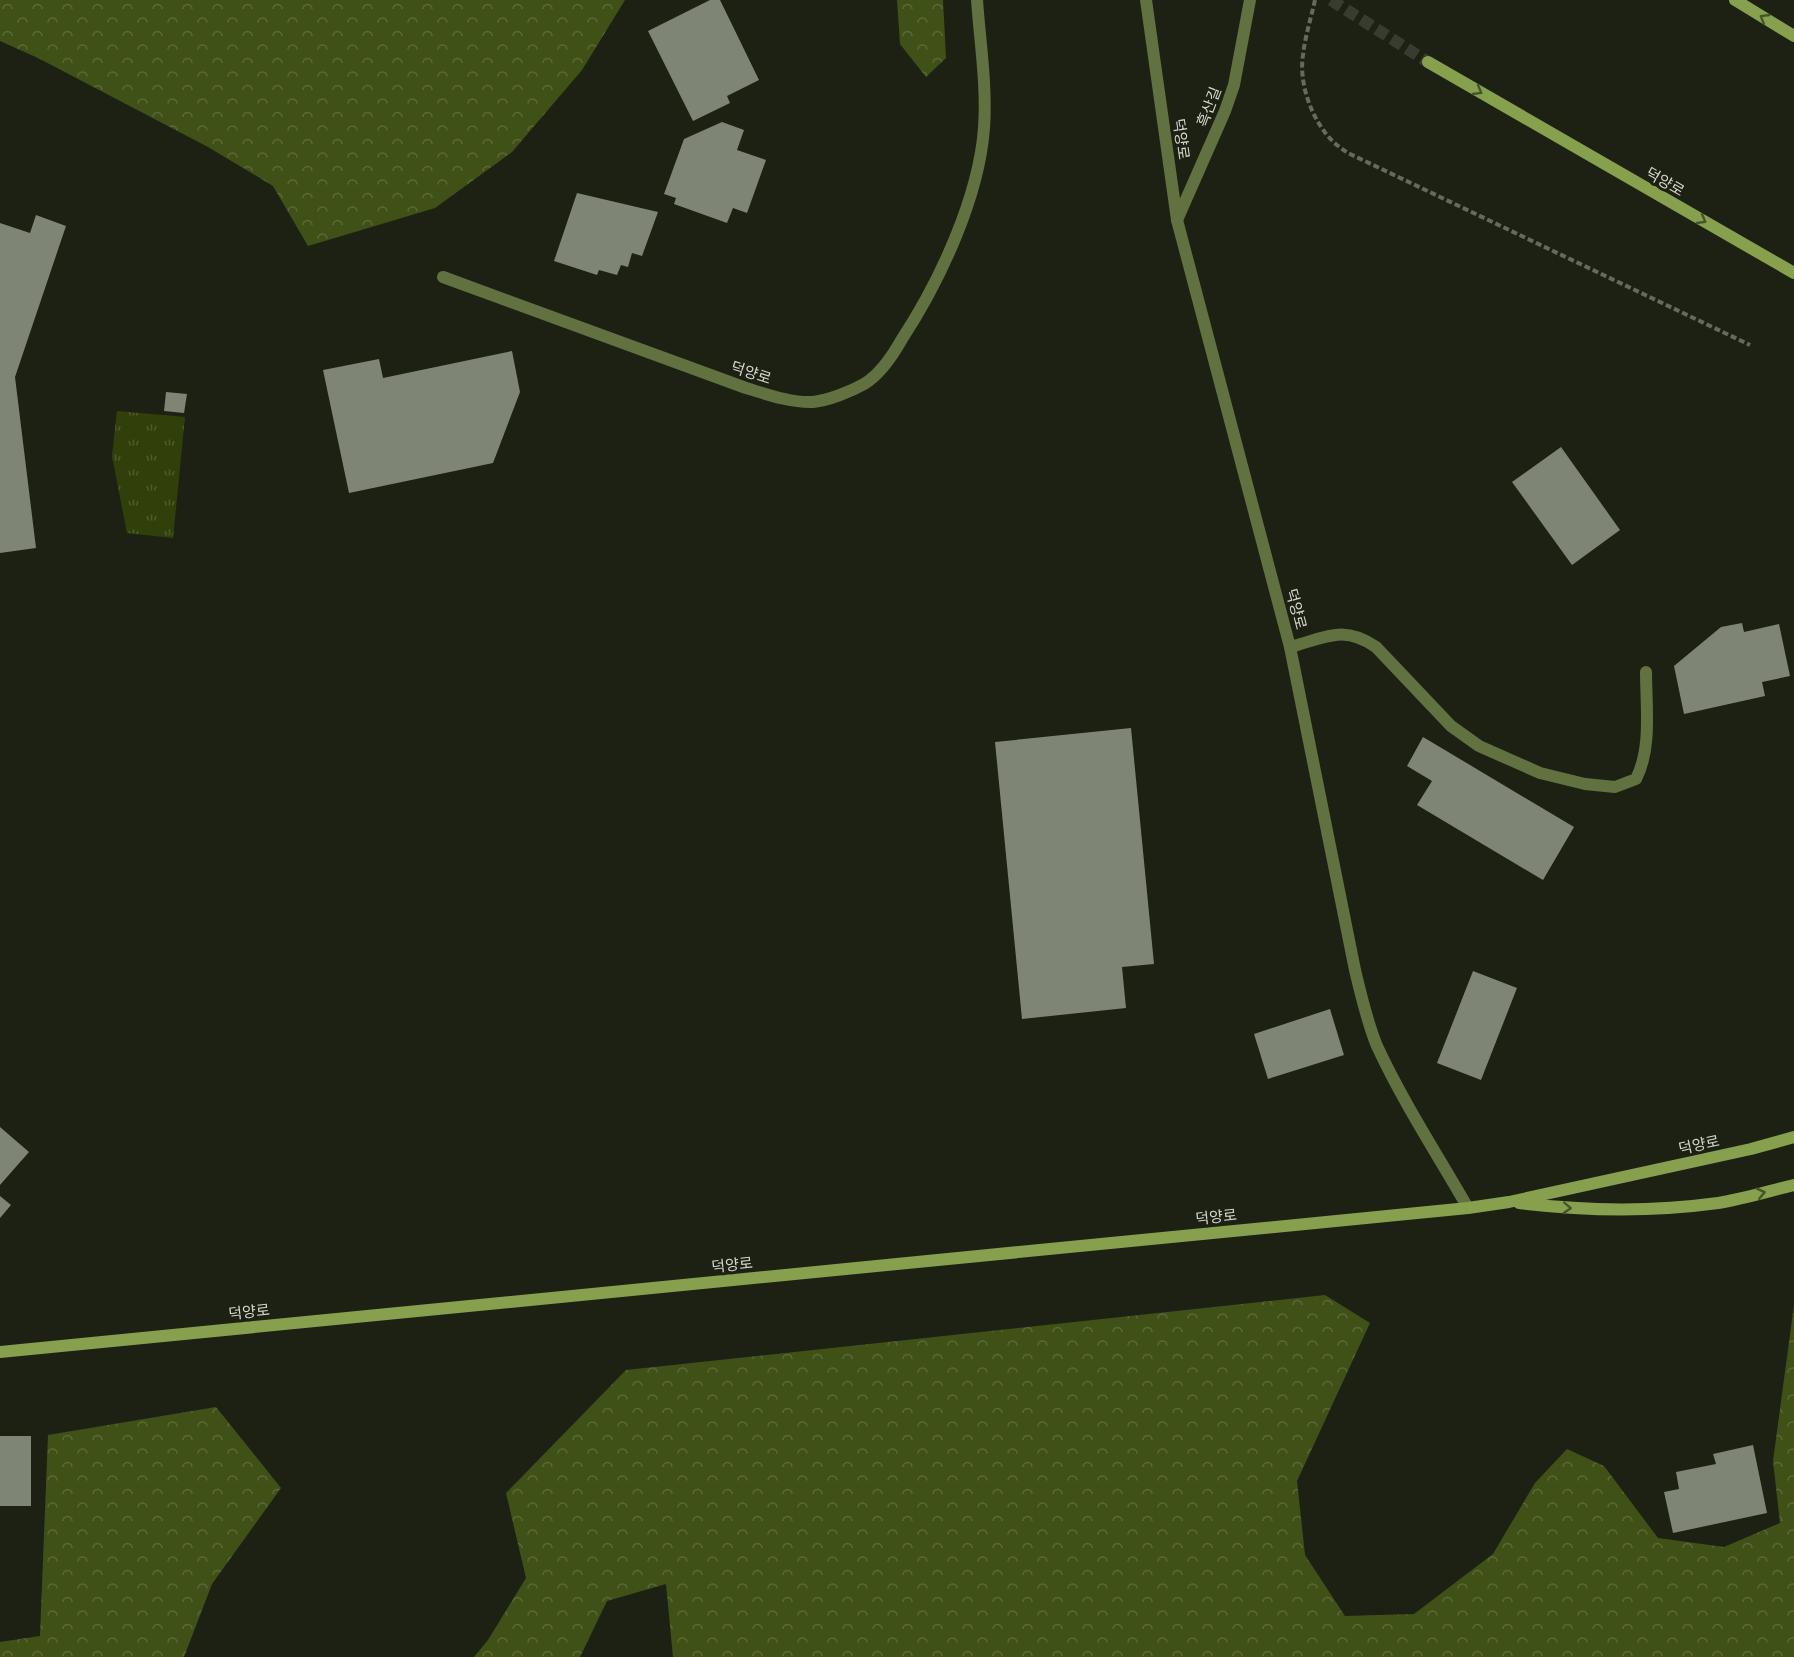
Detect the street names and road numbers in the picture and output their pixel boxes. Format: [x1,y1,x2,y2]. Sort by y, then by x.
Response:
street label: 흑산길 [1193,84,1225,130]
street label: 덕양로 [1169,117,1193,161]
street label: 덕양로 [1643,164,1687,200]
street label: 덕양로 [729,358,773,388]
street label: 덕양로 [1282,587,1310,631]
street label: 덕양로 [1677,1132,1721,1158]
street label: 덕양로 [1194,1206,1238,1228]
street label: 덕양로 [710,1254,754,1276]
street label: 덕양로 [227,1301,271,1323]

